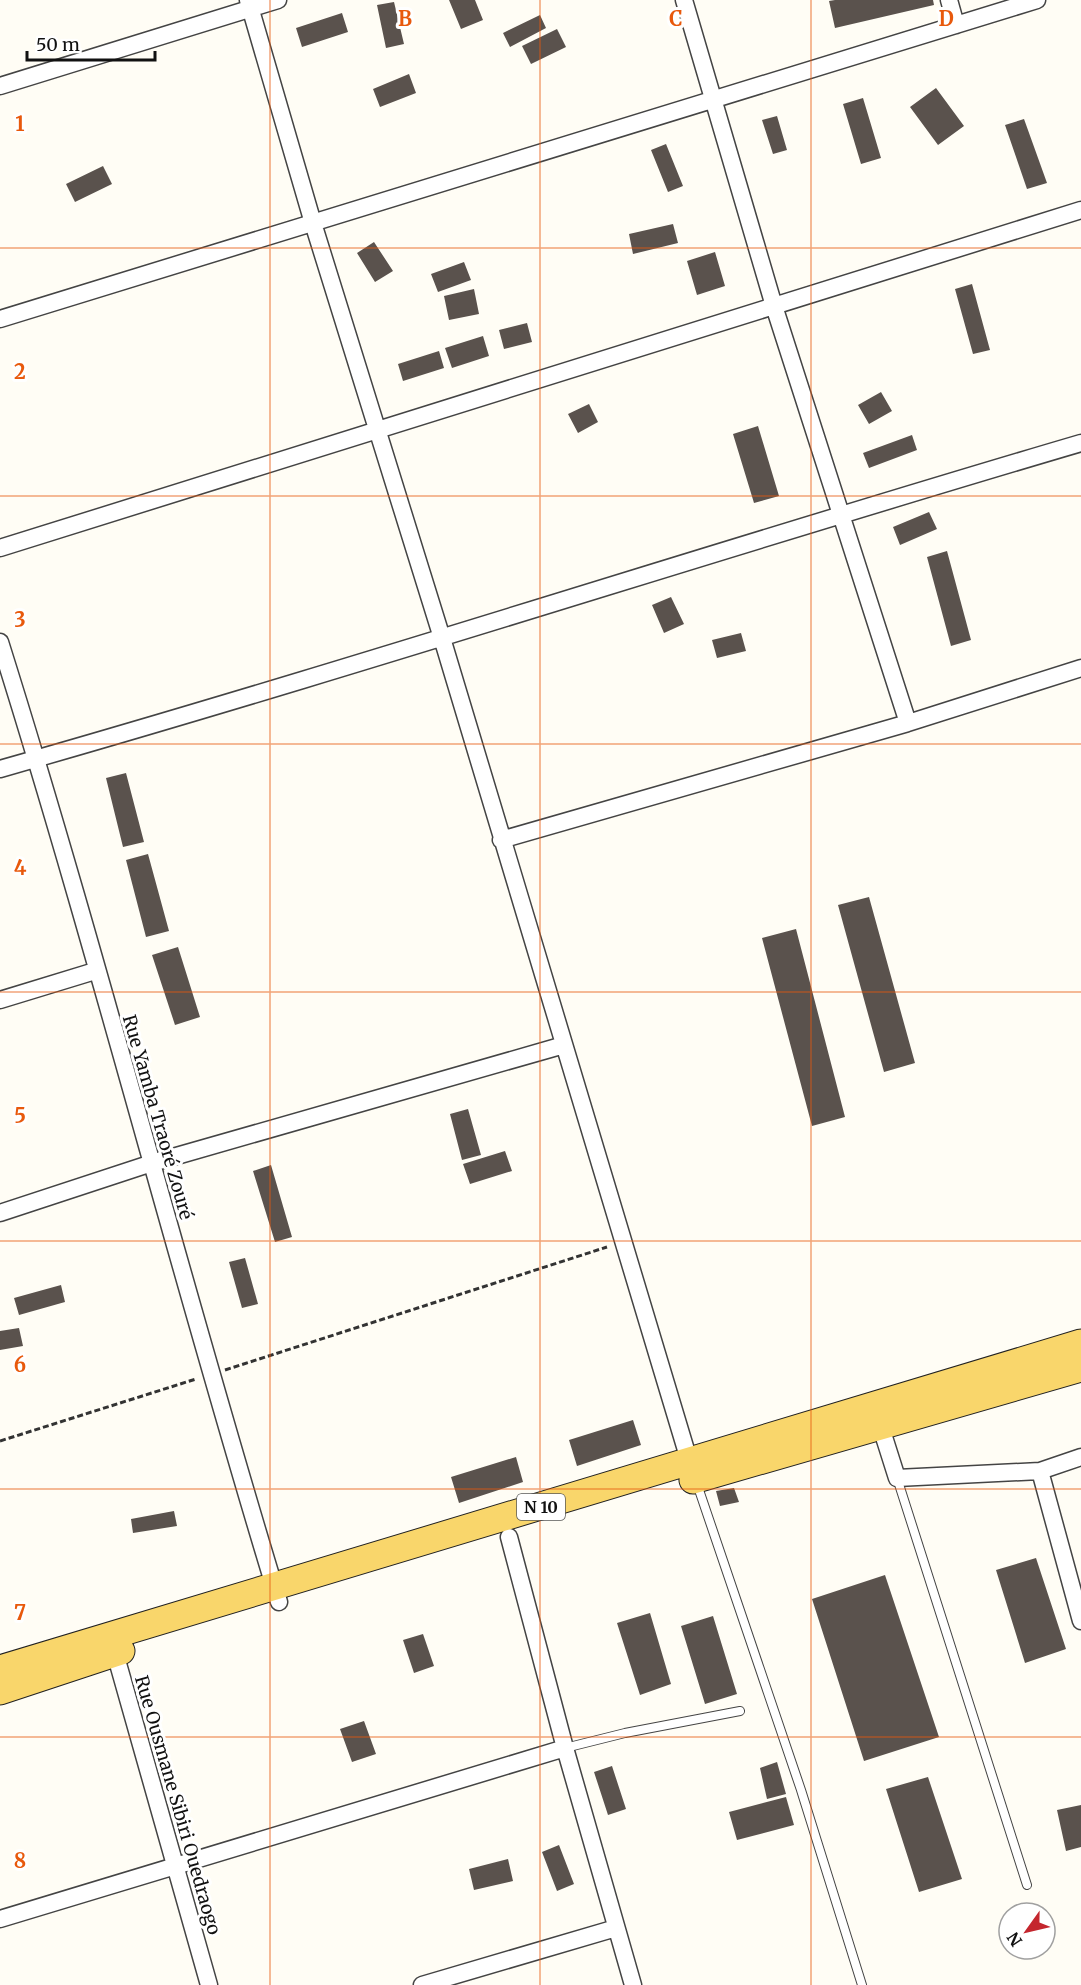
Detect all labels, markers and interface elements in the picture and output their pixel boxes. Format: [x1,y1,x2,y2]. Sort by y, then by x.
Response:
text: B [398,6,412,31]
text: C [669,6,683,31]
text: D [938,6,954,31]
scale bar [27,24,154,62]
text: 50 m [36,33,80,56]
text: 1 [15,111,25,136]
text: 2 [14,359,26,384]
text: 3 [14,607,26,632]
text: 4 [14,855,27,880]
street label: Rue Yamba Traoré Zouré [118,1012,198,1222]
text: 5 [14,1103,26,1128]
text: 6 [14,1352,26,1377]
road number: N 10 [517,1494,565,1520]
text: 7 [14,1600,26,1625]
street label: Rue Ousmane Sibiri Ouedraogo [130,1673,226,1937]
text: 8 [14,1848,26,1873]
north arrow [997,1901,1057,1961]
text: N [1003,1928,1026,1950]

